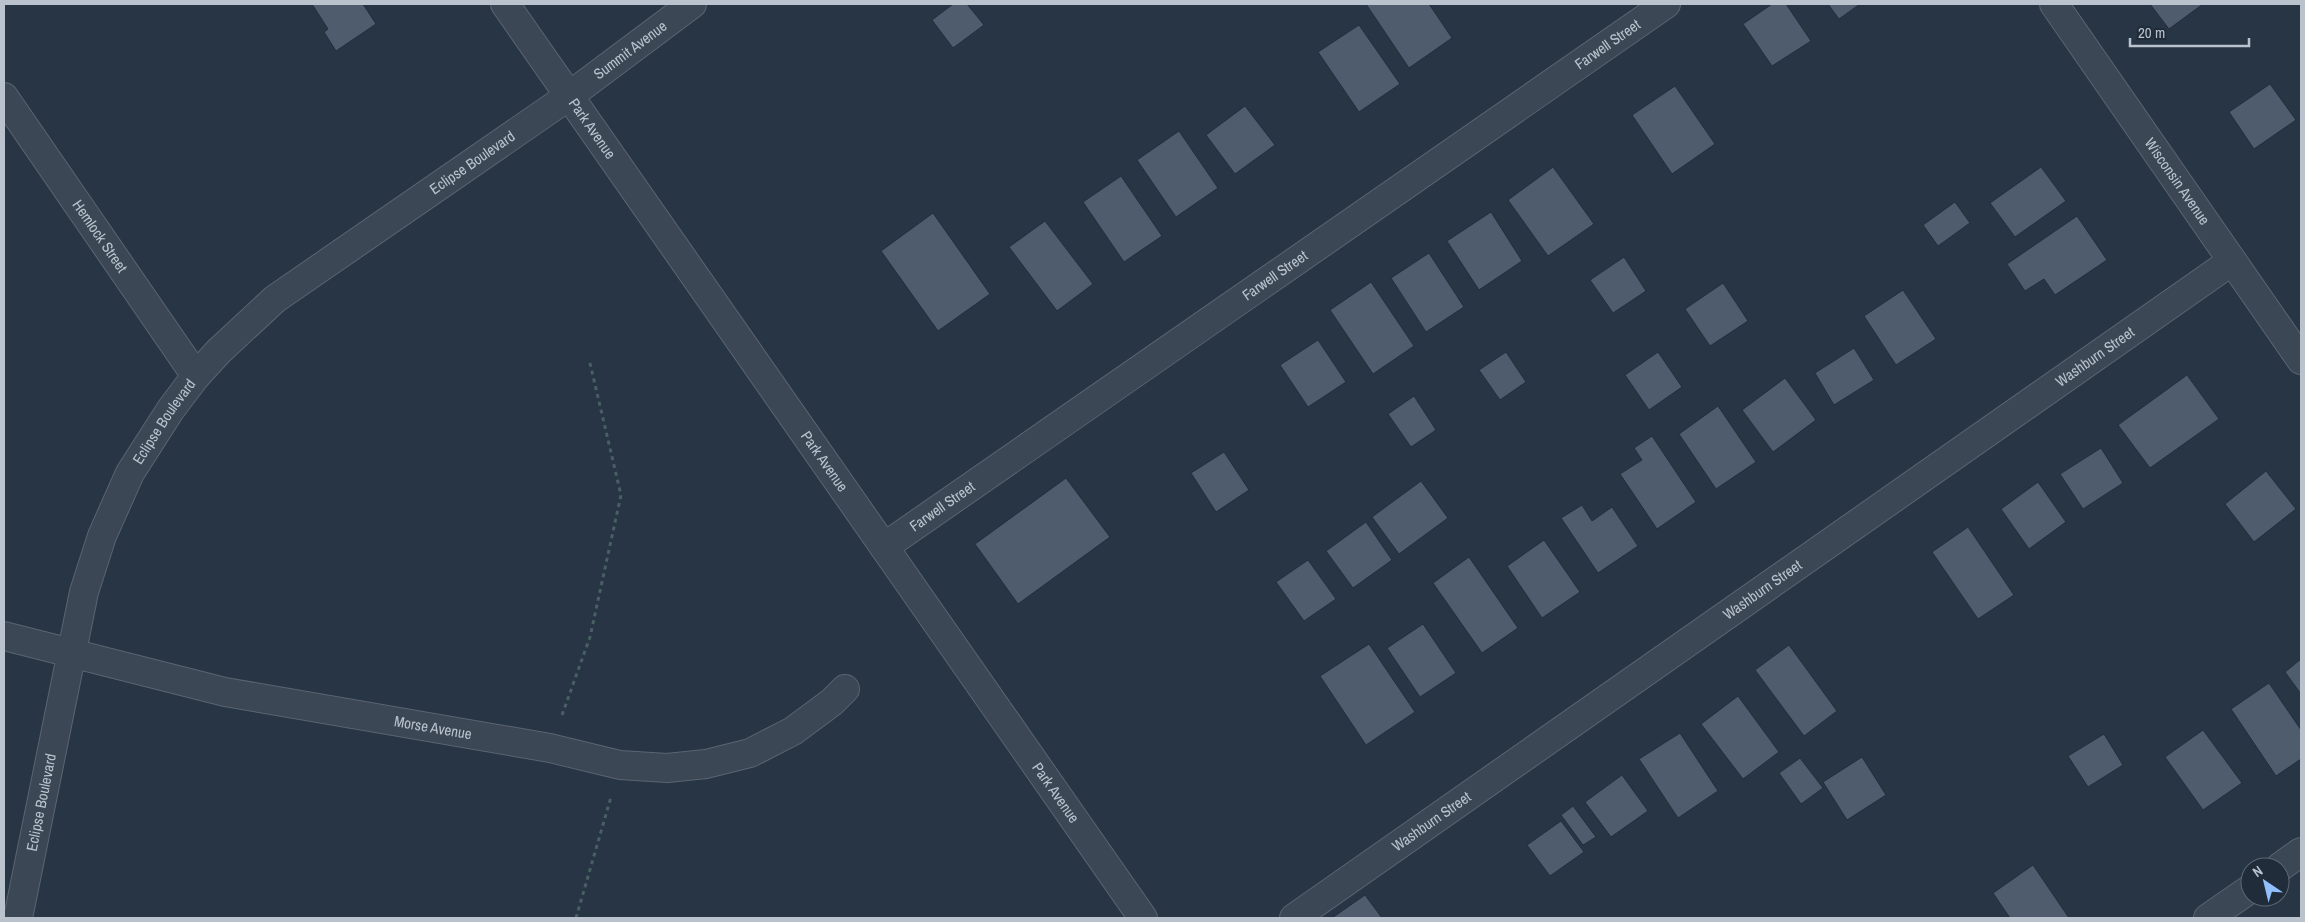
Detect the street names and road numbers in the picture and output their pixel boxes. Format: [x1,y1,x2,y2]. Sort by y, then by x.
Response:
street label: Farwell Street [1570,14,1645,74]
street label: Summit Avenue [589,15,671,84]
street label: Park Avenue [564,94,621,163]
street label: Eclipse Boulevard [425,125,519,199]
street label: Wisconsin Avenue [2140,133,2215,229]
street label: Hemlock Street [68,195,133,277]
street label: Farwell Street [1238,245,1312,305]
street label: Washburn Street [2051,321,2139,391]
street label: Eclipse Boulevard [127,374,200,468]
street label: Park Avenue [796,427,853,496]
street label: Farwell Street [905,476,979,536]
street label: Washburn Street [1719,554,1806,624]
street label: Morse Avenue [393,710,474,744]
street label: Eclipse Boulevard [21,752,61,853]
street label: Park Avenue [1028,758,1085,827]
street label: Washburn Street [1388,786,1475,856]

